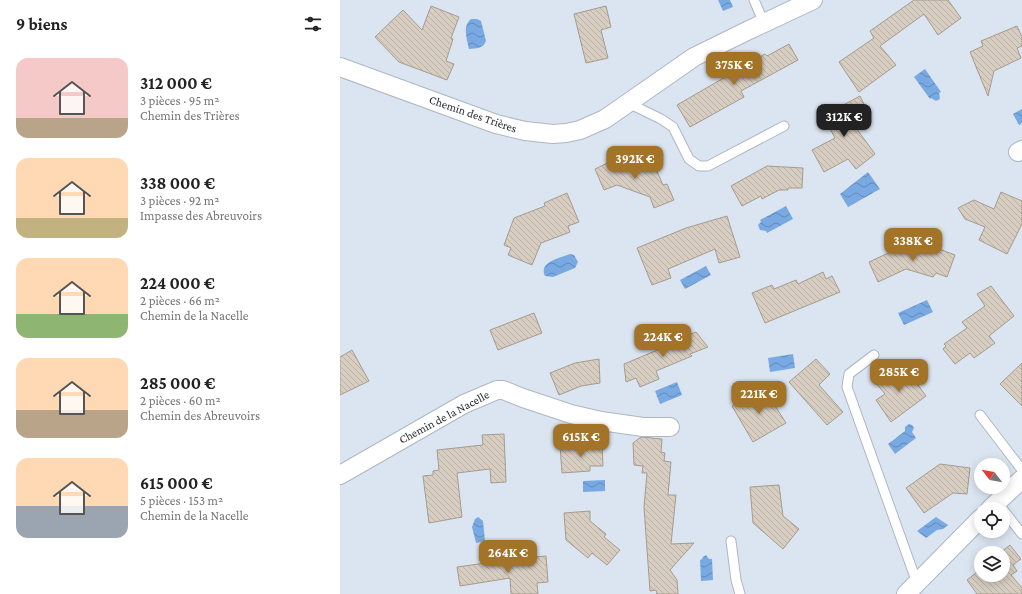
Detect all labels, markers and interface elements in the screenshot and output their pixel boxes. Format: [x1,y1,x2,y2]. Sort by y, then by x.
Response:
icon: filters [302,13,324,35]
text: 9 biens [16,15,67,34]
pin: 375K € [701,52,767,86]
text: 375K € [715,57,753,72]
icon: home [48,74,96,122]
text: 312 000 € [140,74,212,93]
street label: Chemin des Trières [427,92,519,136]
text: 3 pièces · 95 m² [140,93,219,108]
pin: 312K € [811,104,877,138]
text: Chemin des Trières [140,108,240,123]
text: 312K € [825,109,863,124]
pin: 392K € [602,146,668,180]
text: 392K € [615,151,655,166]
icon: home [48,174,96,222]
text: 338 000 € [140,174,215,193]
text: 3 pièces · 92 m² [140,193,219,208]
text: Impasse des Abreuvoirs [140,208,262,223]
pin: 338K € [880,228,946,262]
text: 338K € [893,233,933,248]
icon: home [48,274,96,322]
text: 224 000 € [140,274,215,293]
text: 2 pièces · 66 m² [140,293,220,308]
text: Chemin de la Nacelle [140,308,249,323]
pin: 224K € [630,324,696,358]
text: 224K € [643,329,683,344]
pin: 285K € [866,359,932,393]
text: 285K € [879,364,919,379]
icon: home [48,374,96,422]
text: 285 000 € [140,374,215,393]
pin: 221K € [726,381,792,415]
text: 221K € [740,386,778,401]
street label: Chemin de la Nacelle [396,387,492,447]
text: 2 pièces · 60 m² [140,393,221,408]
text: Chemin des Abreuvoirs [140,408,260,423]
pin: 615K € [548,424,614,458]
text: 615K € [562,429,600,444]
north arrow [974,458,1010,494]
map controls [974,458,1010,582]
icon: home [48,474,96,522]
text: 615 000 € [140,474,213,493]
text: 5 pièces · 153 m² [140,493,223,508]
button: locate [974,502,1010,538]
text: Chemin de la Nacelle [140,508,249,523]
pin: 264K € [475,540,541,574]
text: 264K € [488,545,528,560]
button: layers [974,546,1010,582]

